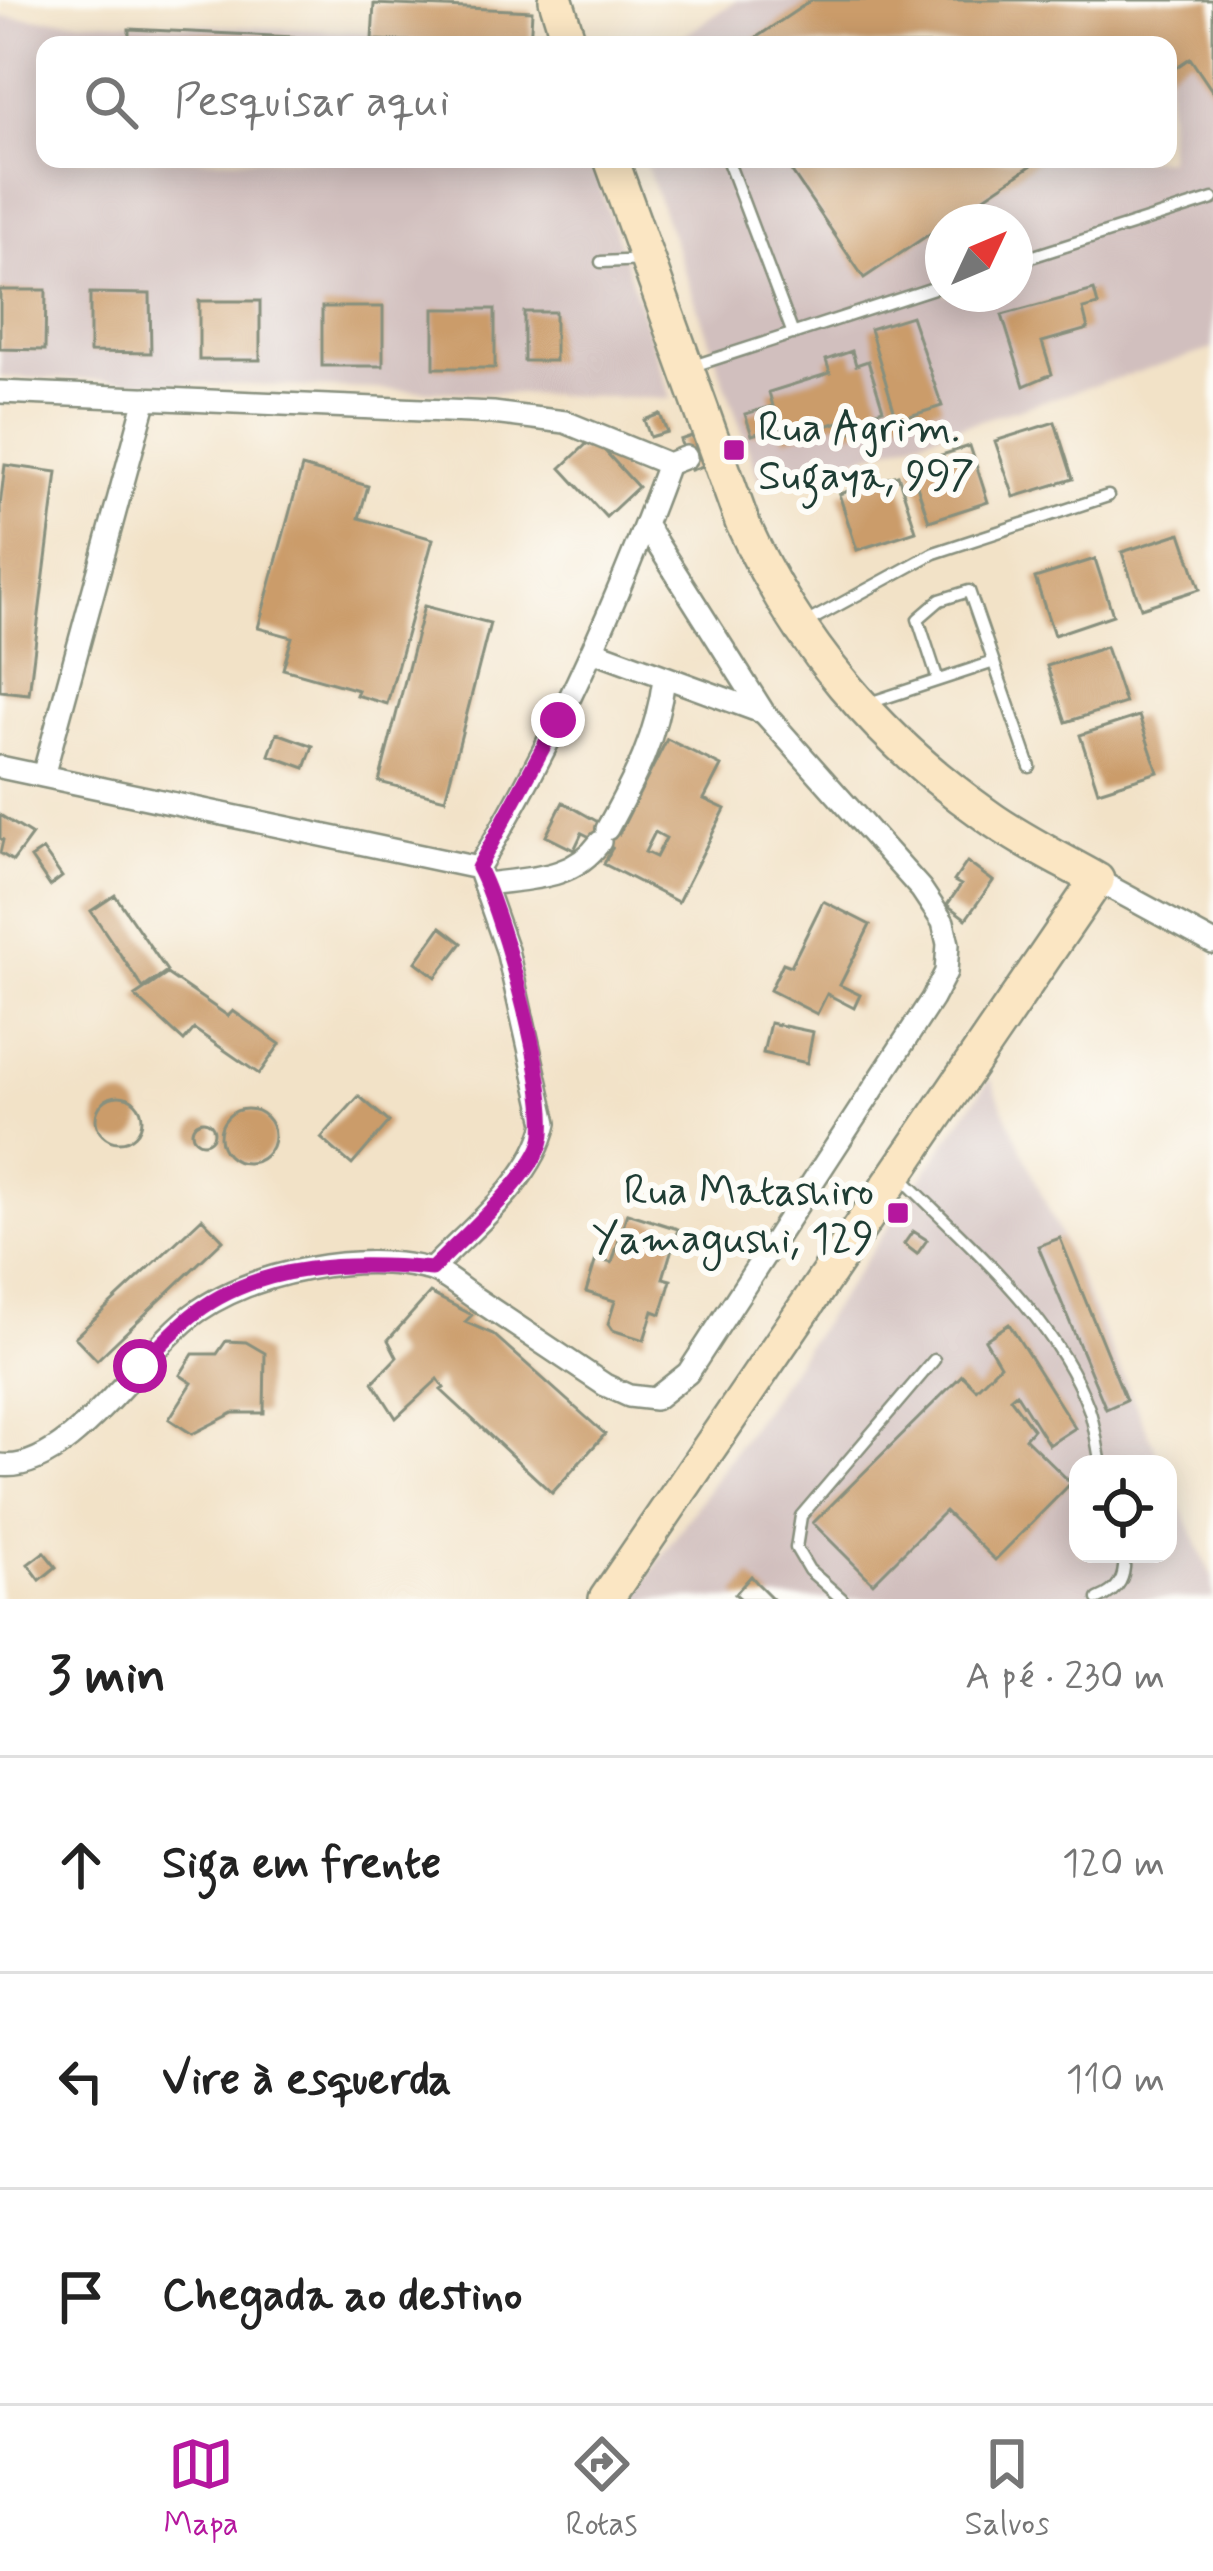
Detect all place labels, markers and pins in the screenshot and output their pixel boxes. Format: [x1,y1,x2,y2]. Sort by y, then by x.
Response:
place label: Rua Agrim. Sugaya, 997 [758,402,975,509]
marker: Rua Agrim. Sugaya, 997 [721,437,747,463]
place label: Rua Matashiro Yamagushi, 129 [592,1165,874,1271]
marker: Rua Matashiro Yamagushi, 129 [885,1200,911,1226]

